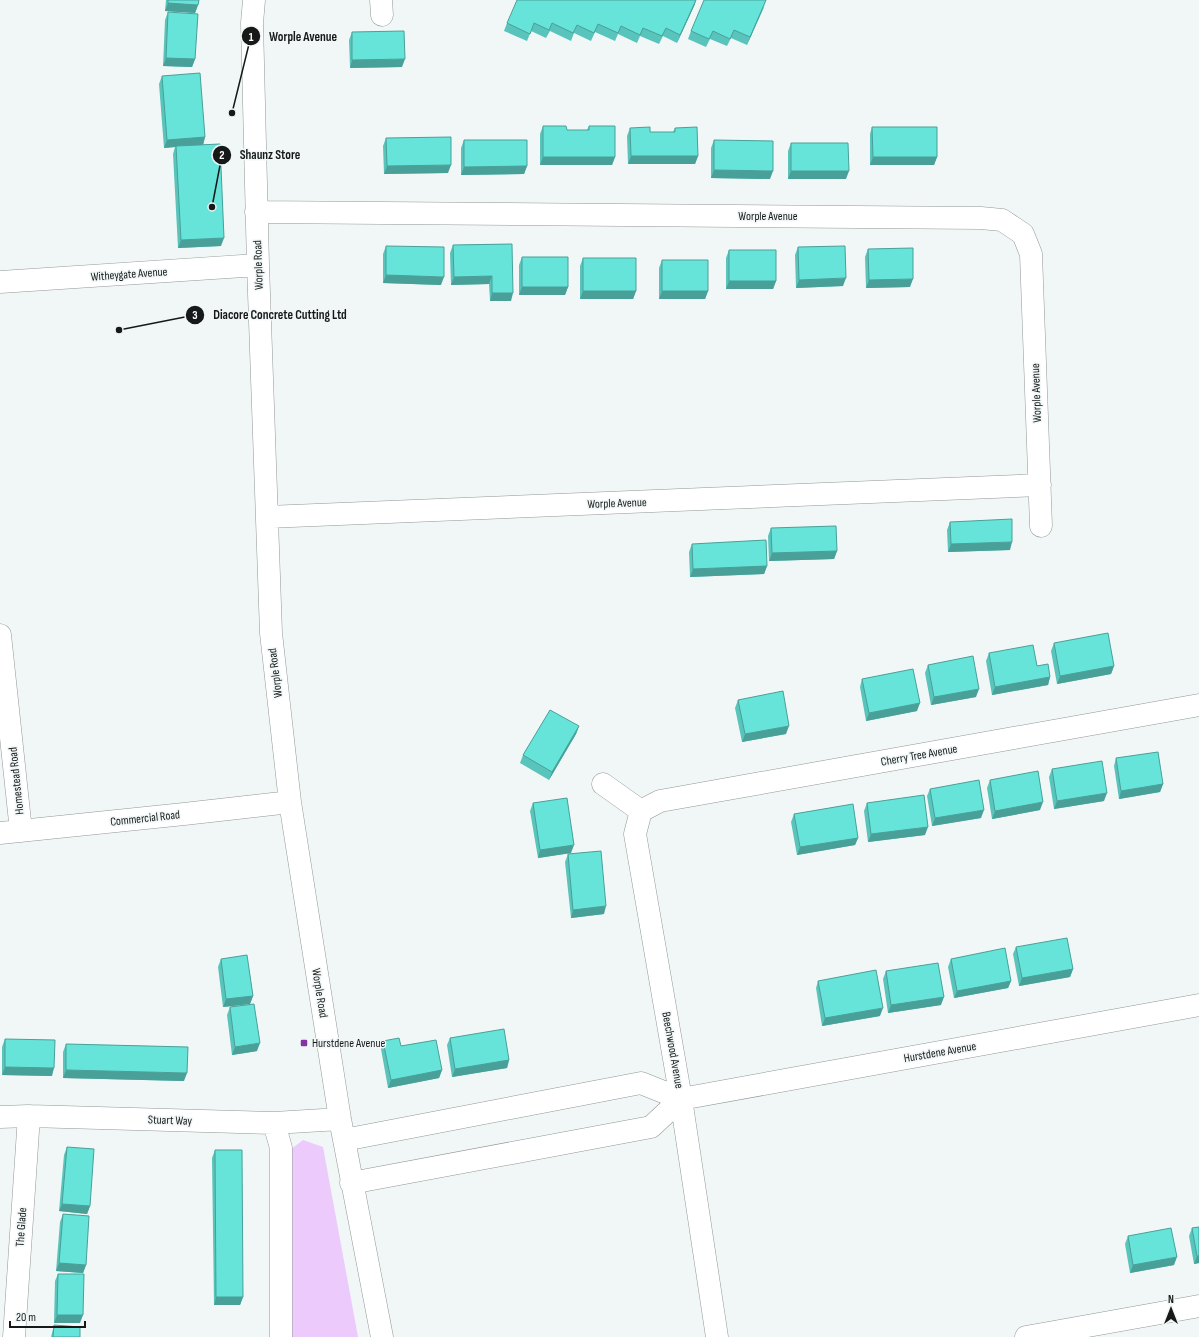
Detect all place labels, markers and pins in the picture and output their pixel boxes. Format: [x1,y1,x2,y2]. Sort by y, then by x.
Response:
callout: Worple Avenue [241,24,345,49]
callout: Shaunz Store [212,142,309,167]
callout: Diacore Concrete Cutting Ltd [185,302,355,327]
place label: Hurstdene Avenue [312,1036,385,1051]
marker: Hurstdene Avenue [299,1038,309,1048]

